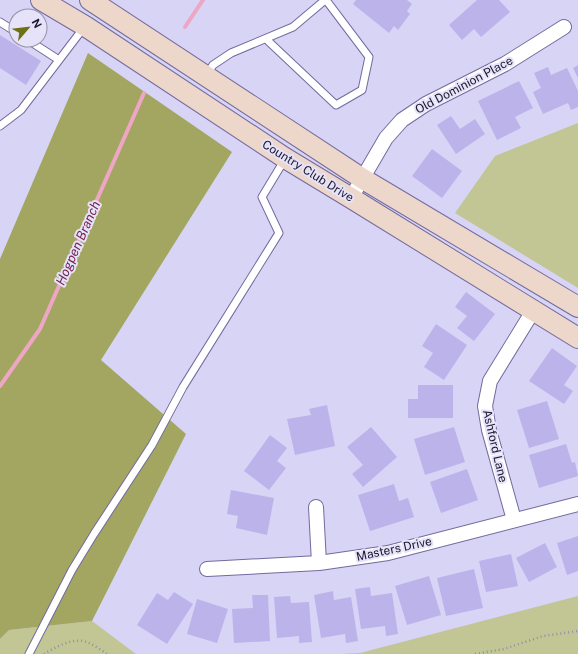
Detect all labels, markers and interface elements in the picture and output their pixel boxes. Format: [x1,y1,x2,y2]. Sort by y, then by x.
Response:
north arrow [8,8,48,48]
text: N [30,17,44,30]
street label: Old Dominion Place [413,53,515,117]
street label: Country Club Drive [260,137,356,205]
water label: Hogpen Branch [53,199,103,287]
street label: Ashford Lane [480,408,510,484]
street label: Masters Drive [355,534,433,564]

